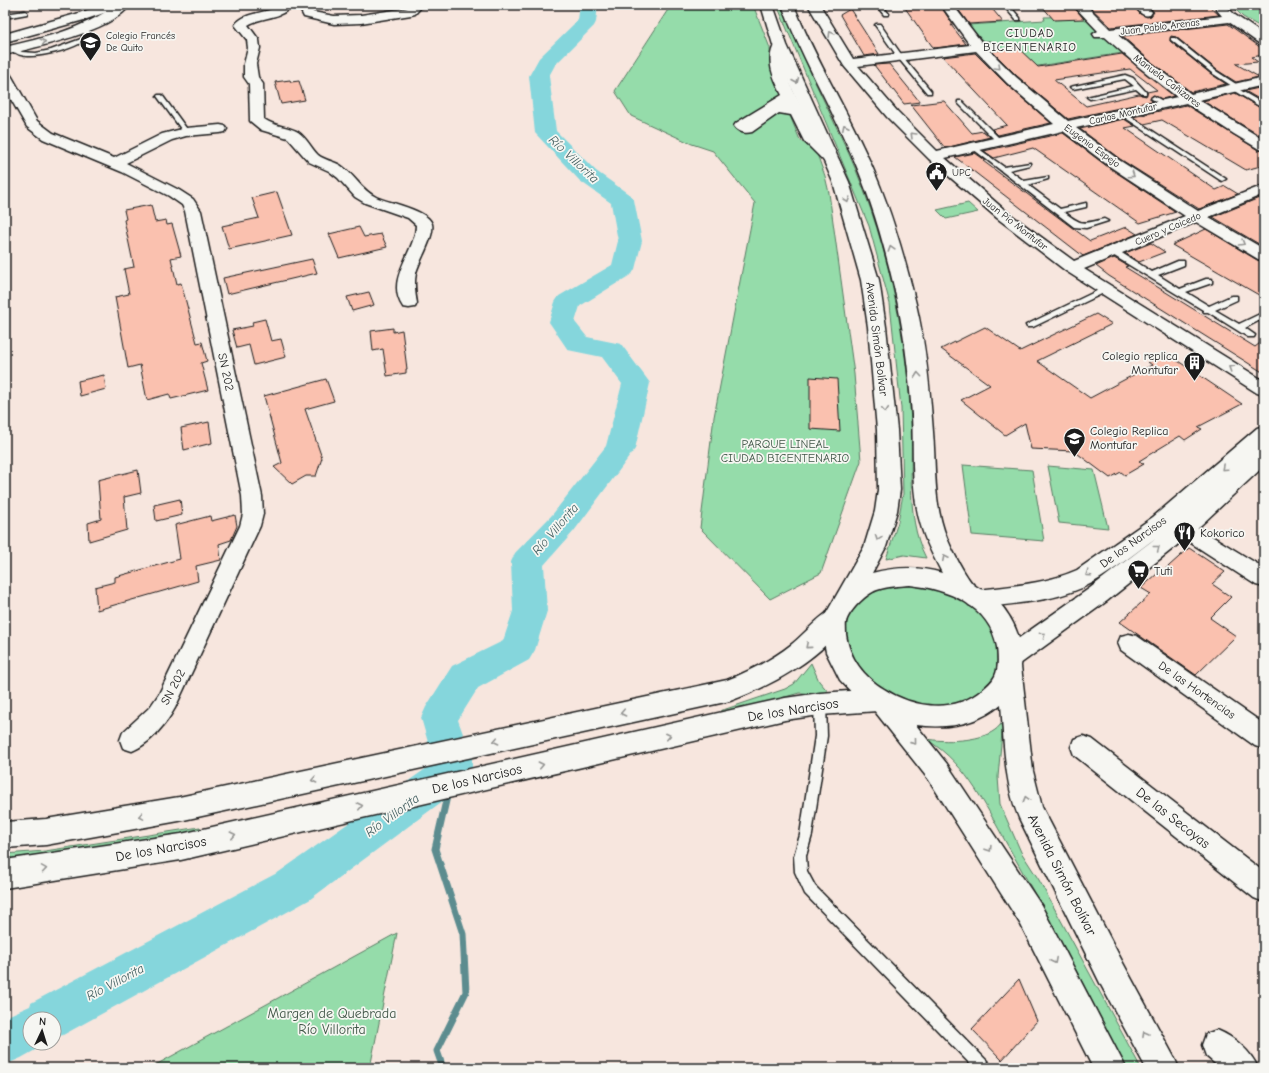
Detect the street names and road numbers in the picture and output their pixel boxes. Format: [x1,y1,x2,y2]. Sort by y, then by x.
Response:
street label: Juan Pablo Arenas [1120,16,1200,38]
street label: Manuela Cañizares [1131,52,1203,110]
street label: Carlos Montufar [1088,100,1158,128]
street label: Eugenio Espejo [1062,122,1122,170]
street label: Juan Pio Montufar [980,195,1050,253]
street label: Cuero y Caicedo [1133,210,1203,248]
street label: Avenida Simón Bolívar [863,281,891,397]
street label: SN 202 [215,352,237,392]
street label: De los Narcisos [1097,513,1169,571]
street label: De las Hortencias [1156,658,1238,722]
street label: SN 202 [158,667,188,707]
street label: De los Narcisos [746,694,840,726]
street label: De los Narcisos [430,760,524,798]
street label: De las Secoyas [1133,784,1214,852]
street label: Avenida Simón Bolívar [1024,811,1100,939]
street label: De los Narcisos [114,833,208,865]

